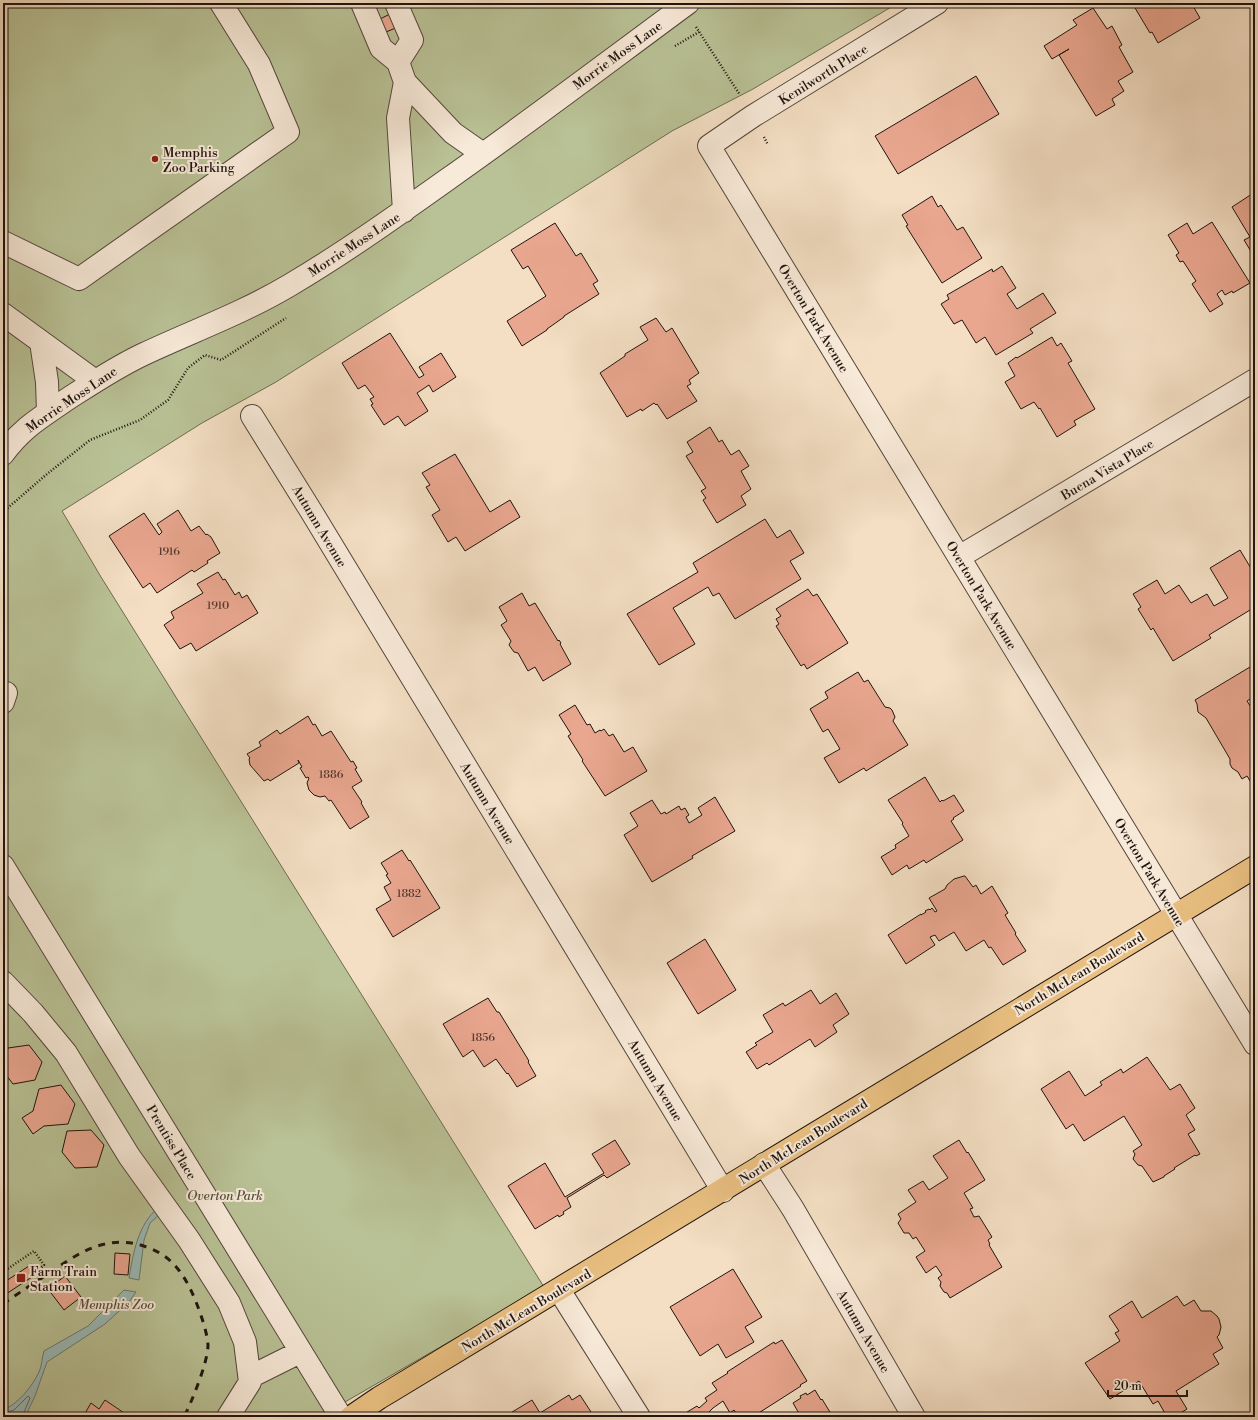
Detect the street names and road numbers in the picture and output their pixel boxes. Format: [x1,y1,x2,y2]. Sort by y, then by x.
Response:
street label: Morrie Moss Lane [570,18,666,94]
street label: Kenilworth Place [776,41,871,109]
street label: Morrie Moss Lane [306,209,404,281]
street label: Overton Park Avenue [774,261,852,376]
street label: Morrie Moss Lane [23,363,121,436]
street label: Buena Vista Place [1057,436,1157,504]
street label: Autumn Avenue [288,482,350,571]
street label: Overton Park Avenue [942,538,1020,653]
street label: Autumn Avenue [456,759,518,848]
street label: Overton Park Avenue [1110,815,1188,930]
street label: North McLean Boulevard [1012,928,1148,1019]
street label: Autumn Avenue [624,1036,686,1125]
street label: North McLean Boulevard [736,1095,871,1188]
street label: Prentiss Place [143,1102,200,1183]
street label: North McLean Boulevard [459,1265,595,1356]
street label: Autumn Avenue [832,1286,894,1376]

